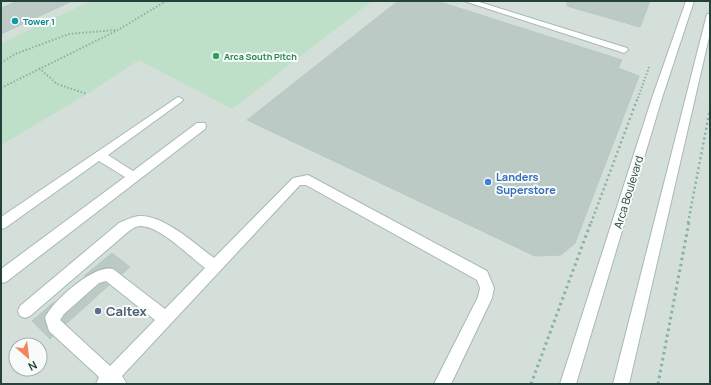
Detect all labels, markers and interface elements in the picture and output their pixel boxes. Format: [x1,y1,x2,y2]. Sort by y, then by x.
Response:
place label: Tower 1 [23,15,55,28]
marker: Tower 1 [10,16,20,26]
place label: Arca South Pitch [224,50,297,63]
marker: Arca South Pitch [211,51,221,61]
street label: Arca Boulevard [610,154,646,230]
place label: Landers Superstore [496,169,556,197]
marker: Landers Superstore [483,177,493,187]
place label: Caltex [106,302,148,320]
marker: Caltex [93,306,103,316]
north arrow [8,337,48,377]
text: N [26,358,40,375]

